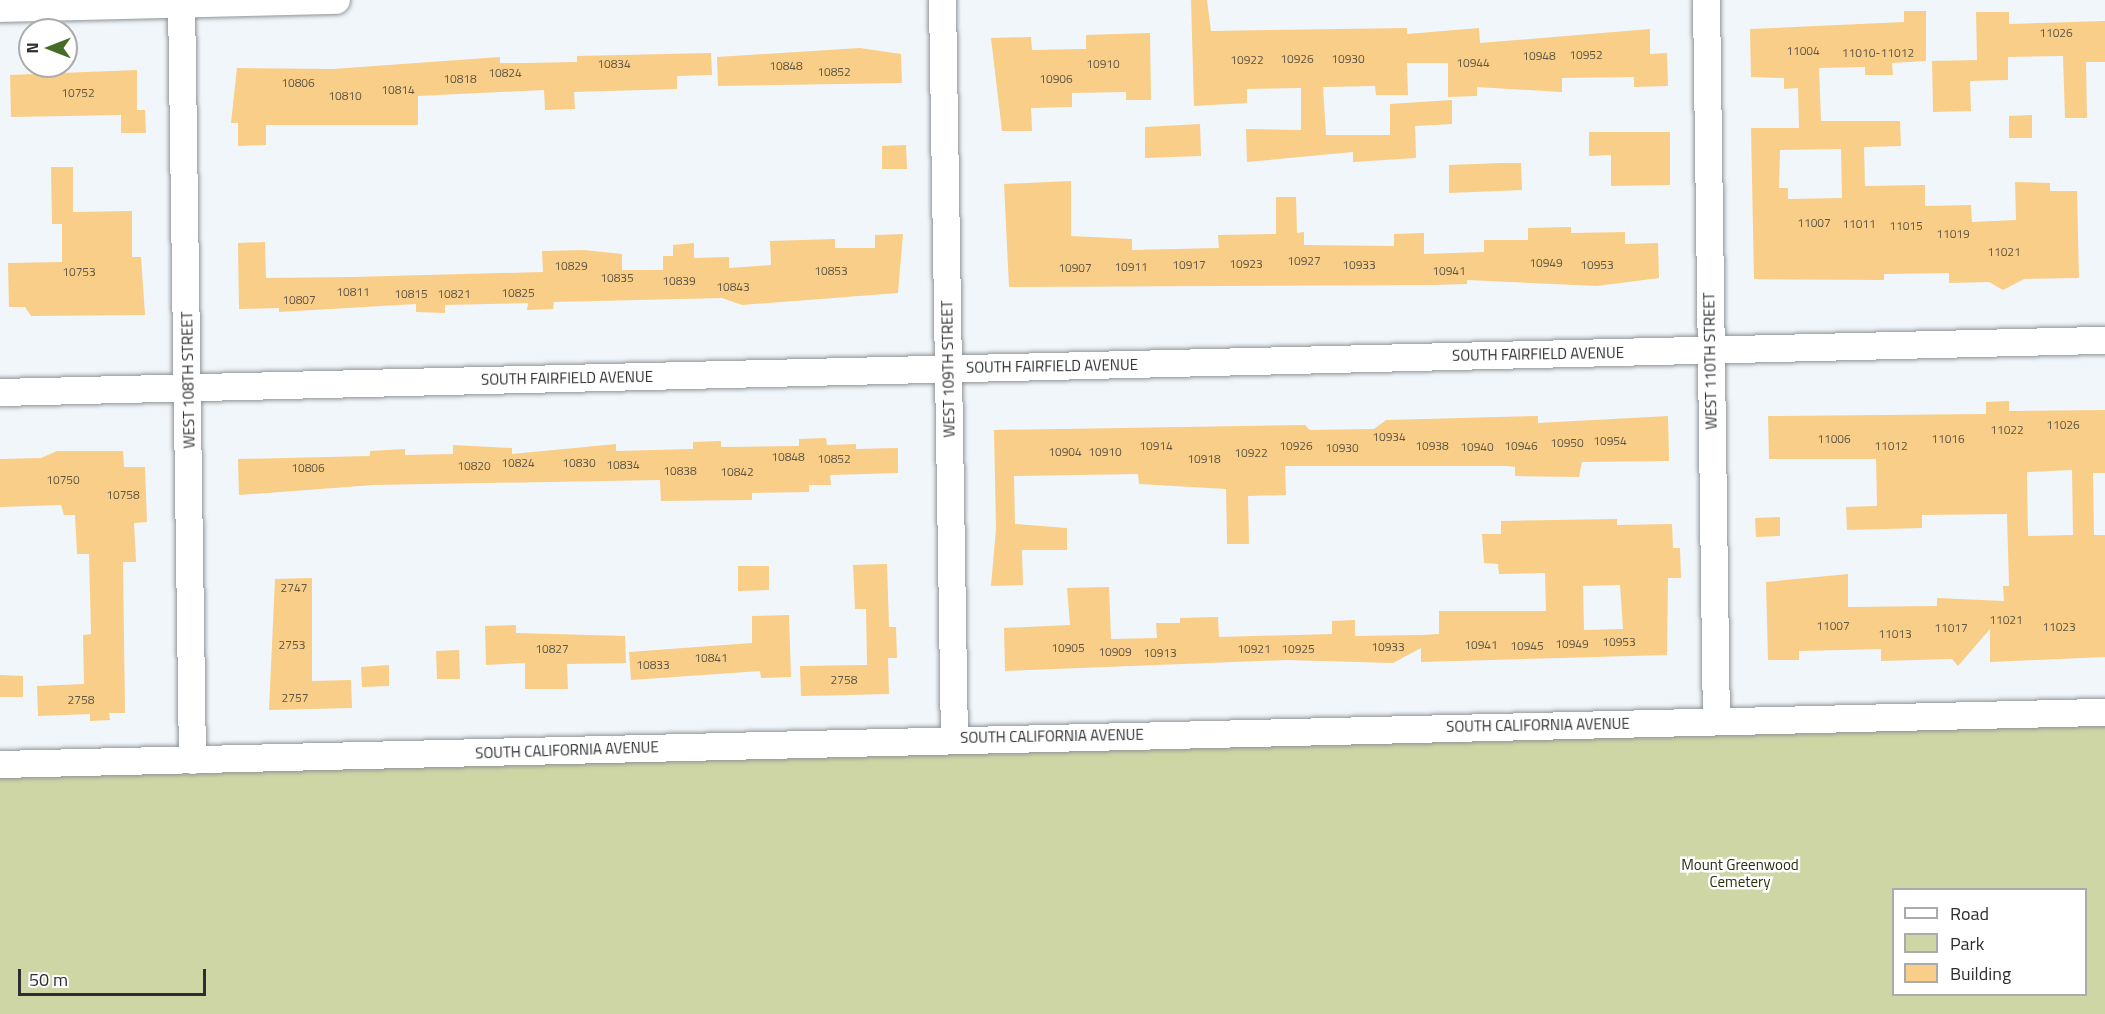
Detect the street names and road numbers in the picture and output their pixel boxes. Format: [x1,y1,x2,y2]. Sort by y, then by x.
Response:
street label: WEST 110TH STREET [1700,292,1720,430]
street label: WEST 109TH STREET [938,300,958,438]
street label: WEST 108TH STREET [178,311,198,449]
street label: SOUTH FAIRFIELD AVENUE [1452,344,1624,364]
street label: SOUTH FAIRFIELD AVENUE [966,356,1138,376]
street label: SOUTH FAIRFIELD AVENUE [481,368,653,388]
street label: SOUTH CALIFORNIA AVENUE [1446,714,1630,736]
street label: SOUTH CALIFORNIA AVENUE [960,725,1144,747]
street label: SOUTH CALIFORNIA AVENUE [475,738,659,762]

